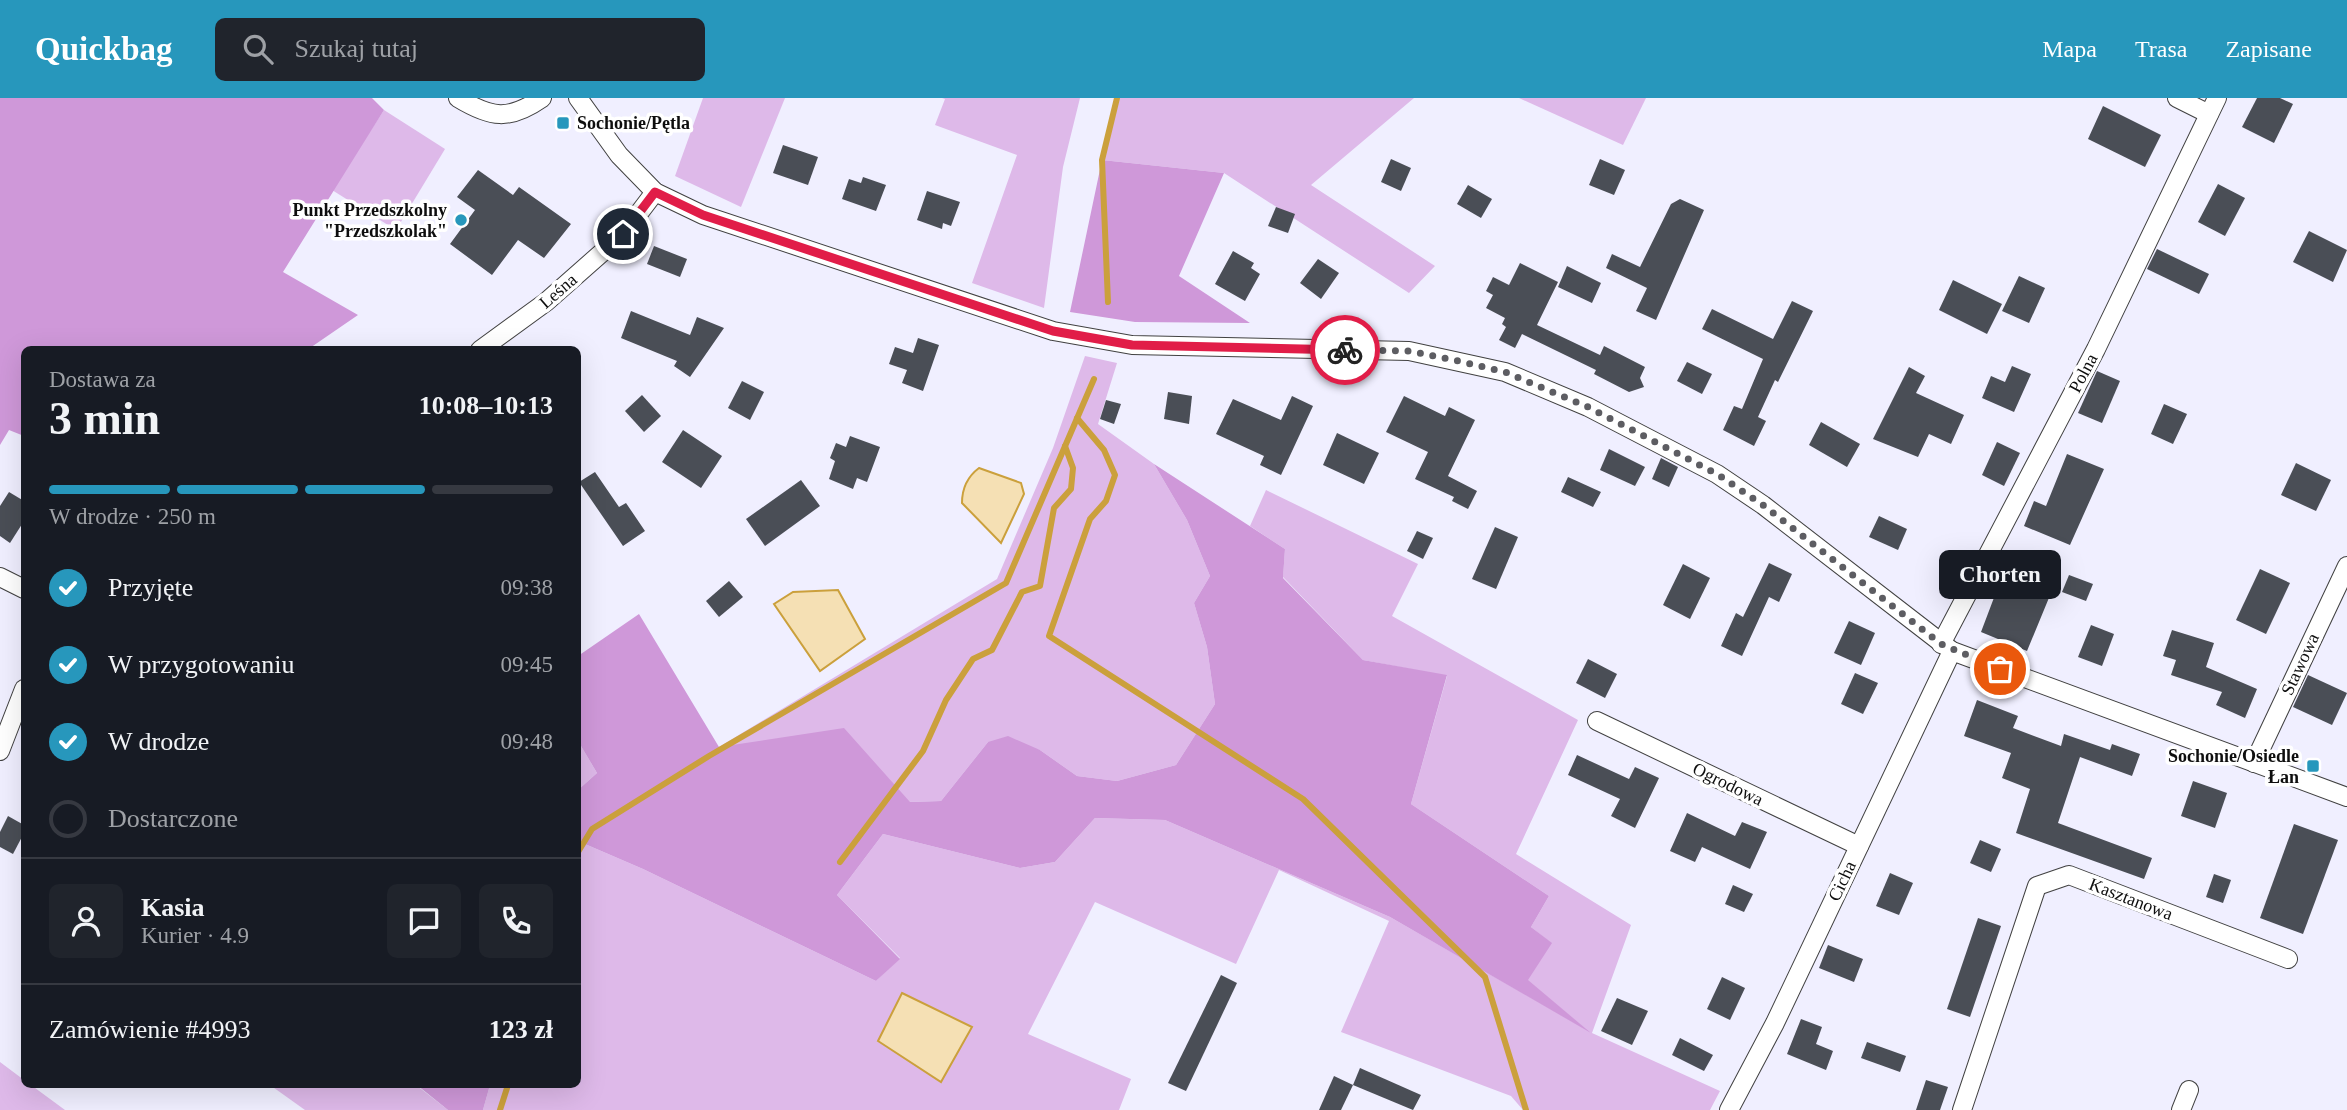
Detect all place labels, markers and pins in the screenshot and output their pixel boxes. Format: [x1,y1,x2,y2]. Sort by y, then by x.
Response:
place label: Sochonie/Pętla [577,113,690,133]
marker: Sochonie/Pętla [555,115,571,131]
place label: Punkt Przedszkolny "Przedszkolak" [292,200,447,241]
pin [593,204,653,264]
marker: Punkt Przedszkolny "Przedszkolak" [453,212,469,228]
callout: Chorten [1939,550,2061,599]
pin [1970,639,2030,699]
place label: Sochonie/Osiedle Łan [2168,746,2299,787]
marker: Sochonie/Osiedle Łan [2305,758,2321,774]

